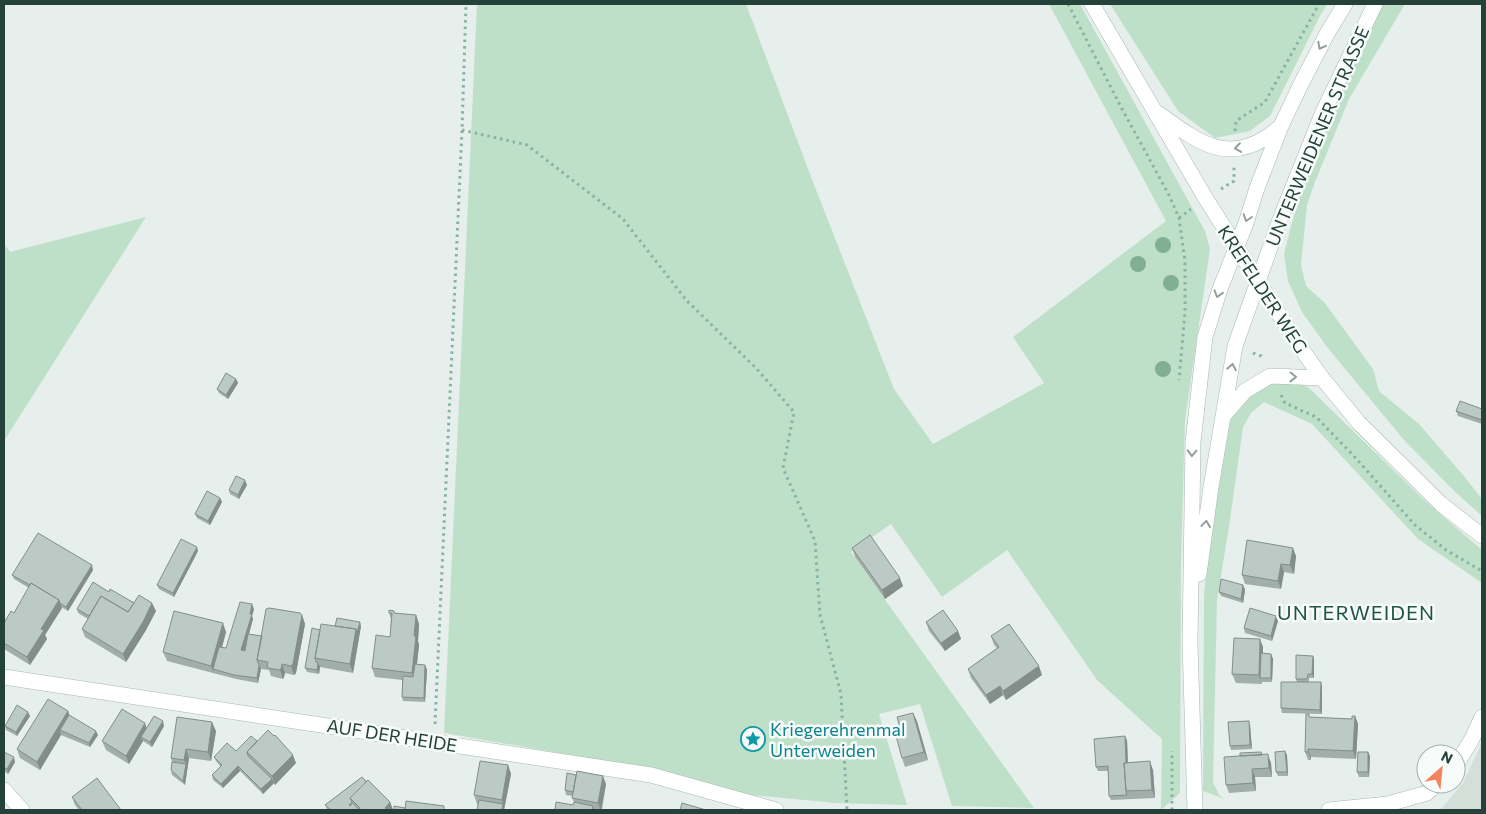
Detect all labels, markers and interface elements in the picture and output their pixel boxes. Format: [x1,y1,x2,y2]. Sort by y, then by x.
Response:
street label: UNTERWEIDENER STRASSE [1261,23,1373,249]
one-way arrow [1317,41,1327,50]
one-way arrow [1234,142,1242,153]
one-way arrow [1243,214,1253,222]
street label: KREFELDER WEG [1214,221,1312,357]
one-way arrow [1214,289,1224,297]
one-way arrow [1227,362,1237,371]
one-way arrow [1290,372,1297,382]
one-way arrow [1187,450,1197,458]
one-way arrow [1200,520,1211,528]
district label: UNTERWEIDEN [1277,600,1435,624]
street label: AUF DER HEIDE [325,714,459,756]
place label: Kriegerehrenmal Unterweiden [770,718,906,761]
place icon: Kriegerehrenmal Unterweiden [740,726,766,752]
north arrow [1416,744,1466,794]
text: N [1439,747,1456,767]

